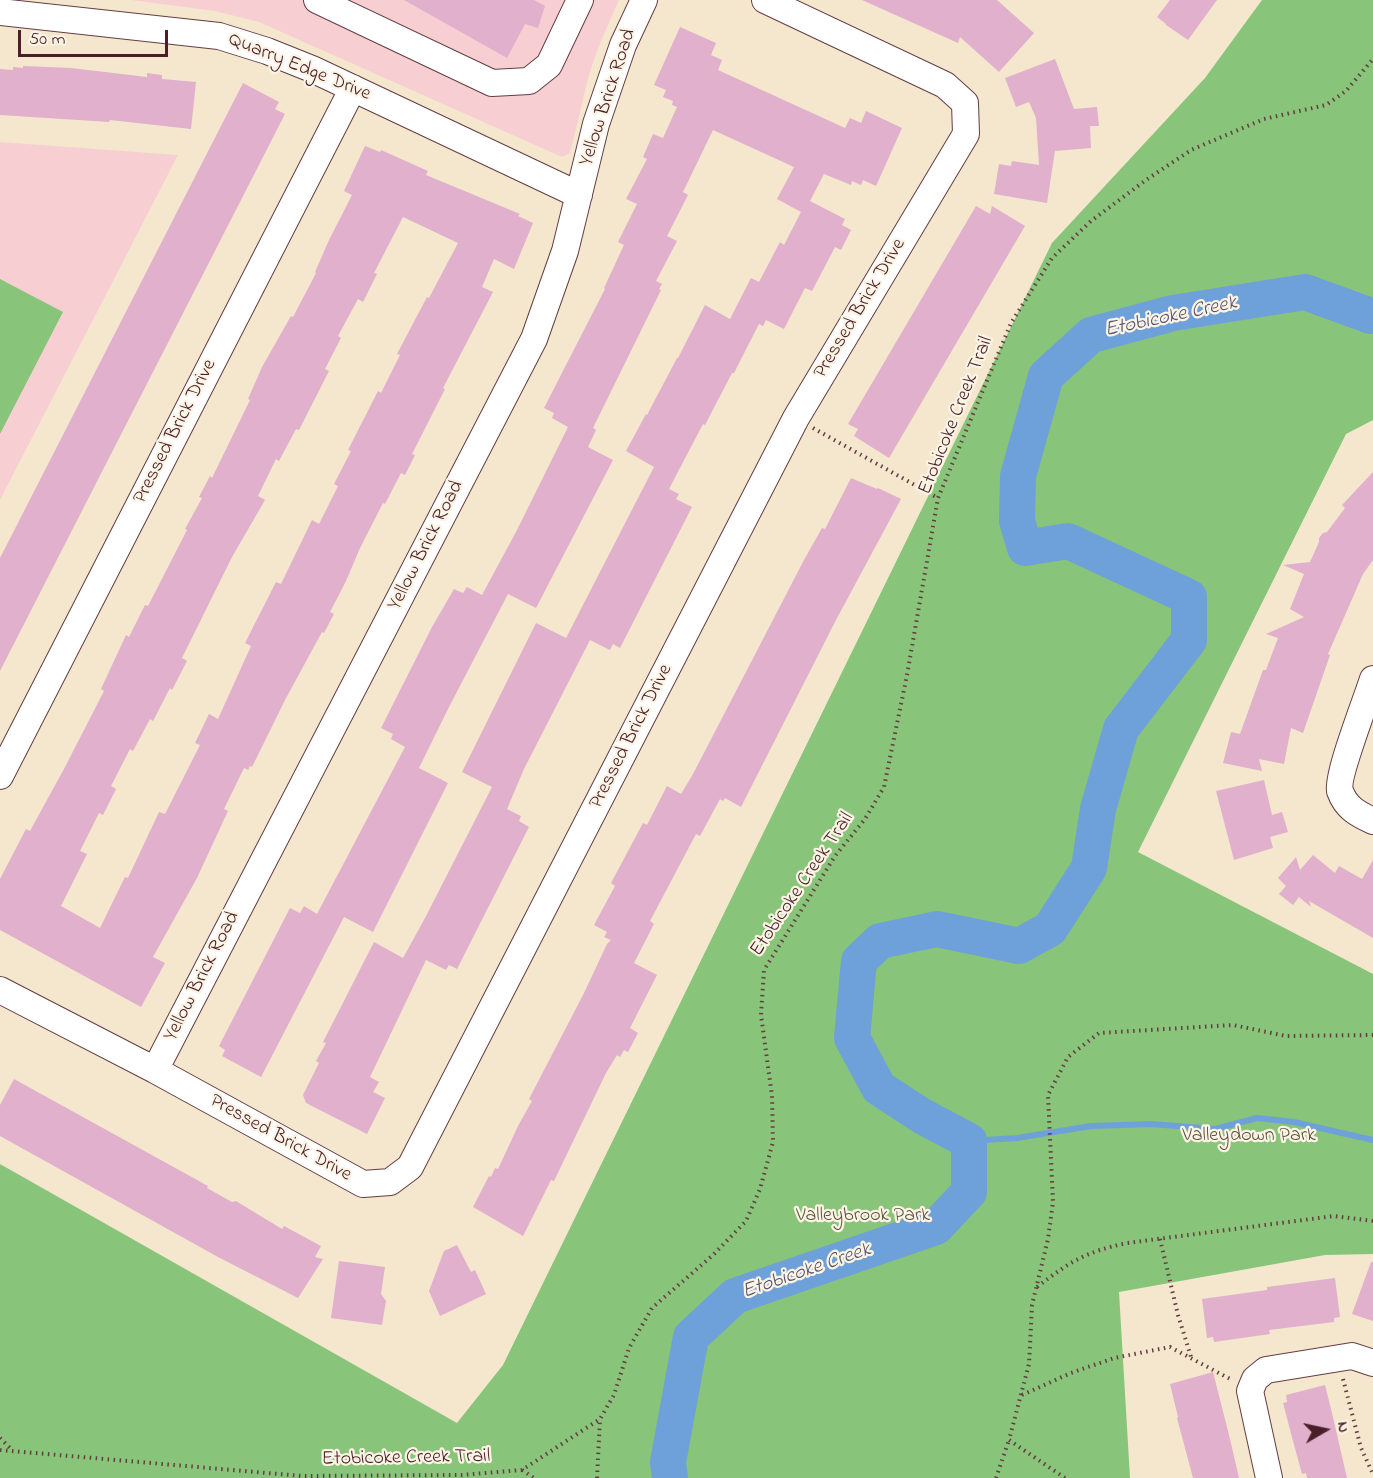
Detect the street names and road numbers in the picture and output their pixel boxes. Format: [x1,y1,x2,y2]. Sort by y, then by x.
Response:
street label: Yellow Brick Road [576,26,642,170]
street label: Quarry Edge Drive [224,28,374,108]
street label: Pressed Brick Drive [810,235,912,383]
street label: Etobicoke Creek Trail [914,333,1000,499]
street label: Pressed Brick Drive [129,356,223,508]
street label: Yellow Brick Road [384,477,470,615]
street label: Pressed Brick Drive [585,661,679,813]
street label: Etobicoke Creek Trail [746,808,860,962]
street label: Yellow Brick Road [160,908,246,1046]
street label: Pressed Brick Drive [205,1090,355,1188]
street label: Etobicoke Creek Trail [322,1446,490,1472]

